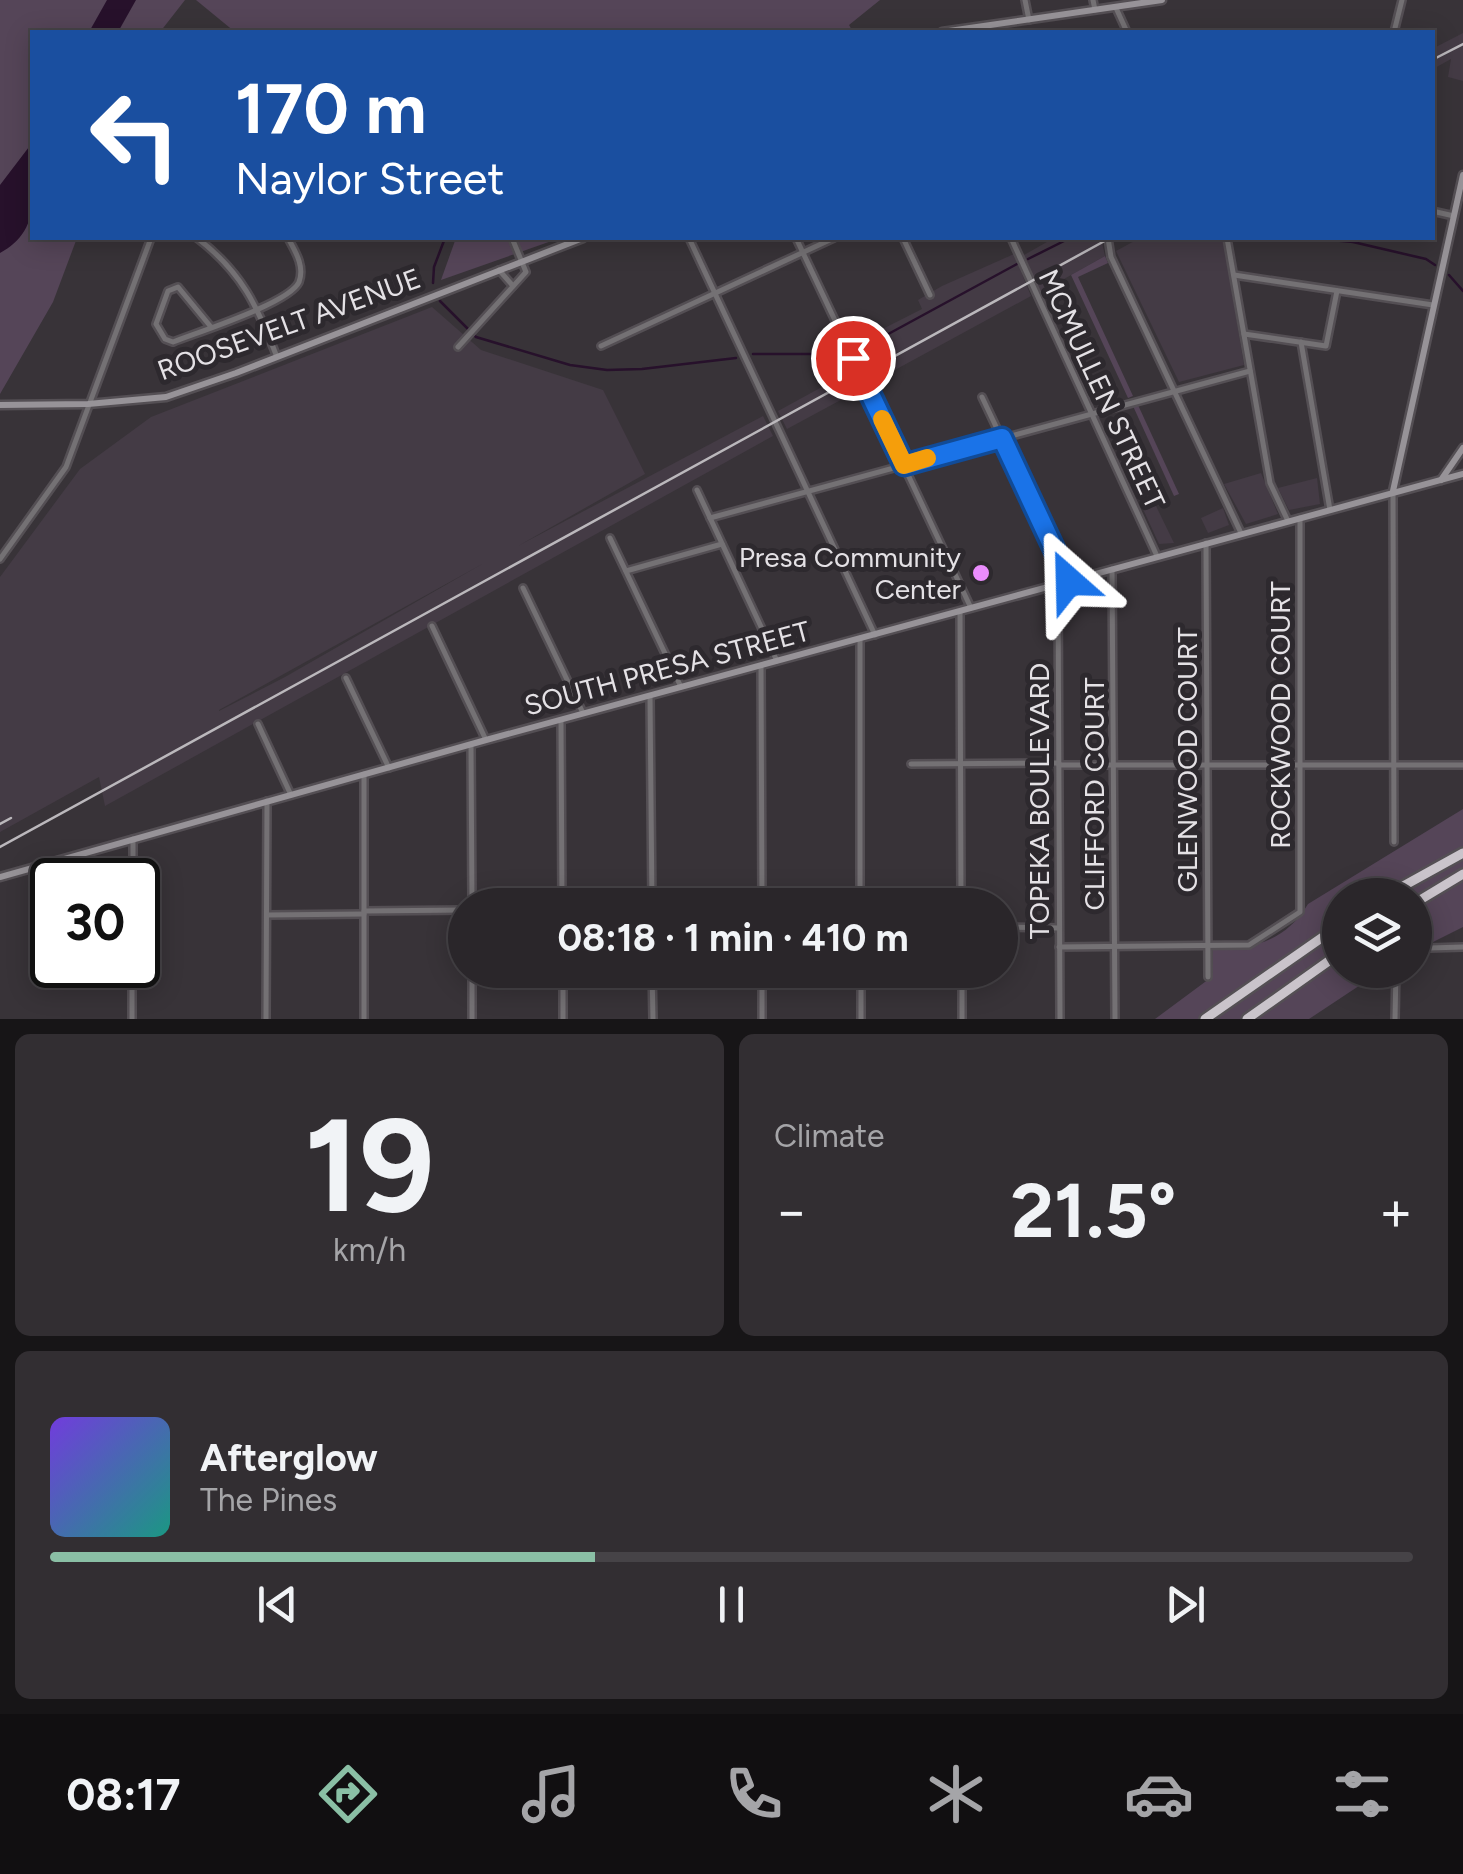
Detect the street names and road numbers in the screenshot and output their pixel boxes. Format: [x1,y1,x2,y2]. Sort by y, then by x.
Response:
street label: ROOSEVELT AVENUE [153,261,425,387]
street label: MCMULLEN STREET [1032,264,1173,515]
street label: ROCKWOOD COURT [1263,581,1297,849]
street label: SOUTH PRESA STREET [521,613,814,722]
street label: GLENWOOD COURT [1170,627,1204,893]
street label: TOPEKA BOULEVARD [1022,663,1056,939]
street label: CLIFFORD COURT [1077,677,1111,910]

